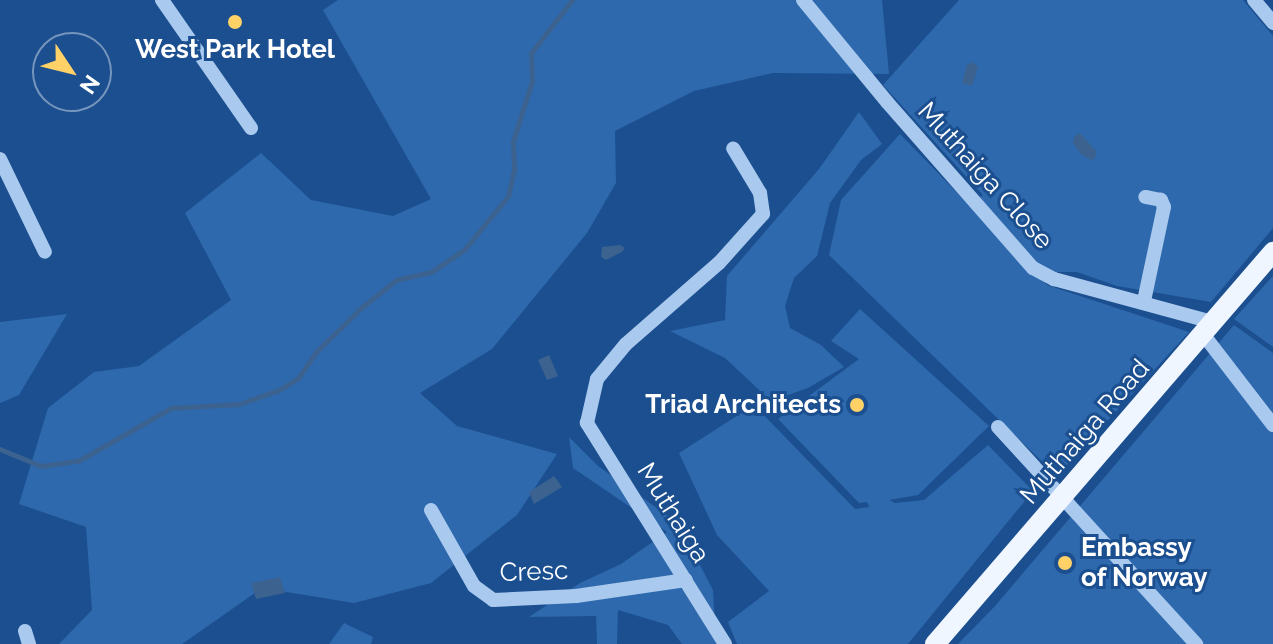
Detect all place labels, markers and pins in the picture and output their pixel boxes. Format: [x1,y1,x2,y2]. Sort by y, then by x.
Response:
marker: West Park Hotel [226,13,244,31]
place label: West Park Hotel [135,34,335,66]
place label: Triad Architects [644,389,841,421]
marker: Triad Architects [848,396,866,414]
place label: Embassy of Norway [1081,532,1208,594]
marker: Embassy of Norway [1056,554,1074,572]

